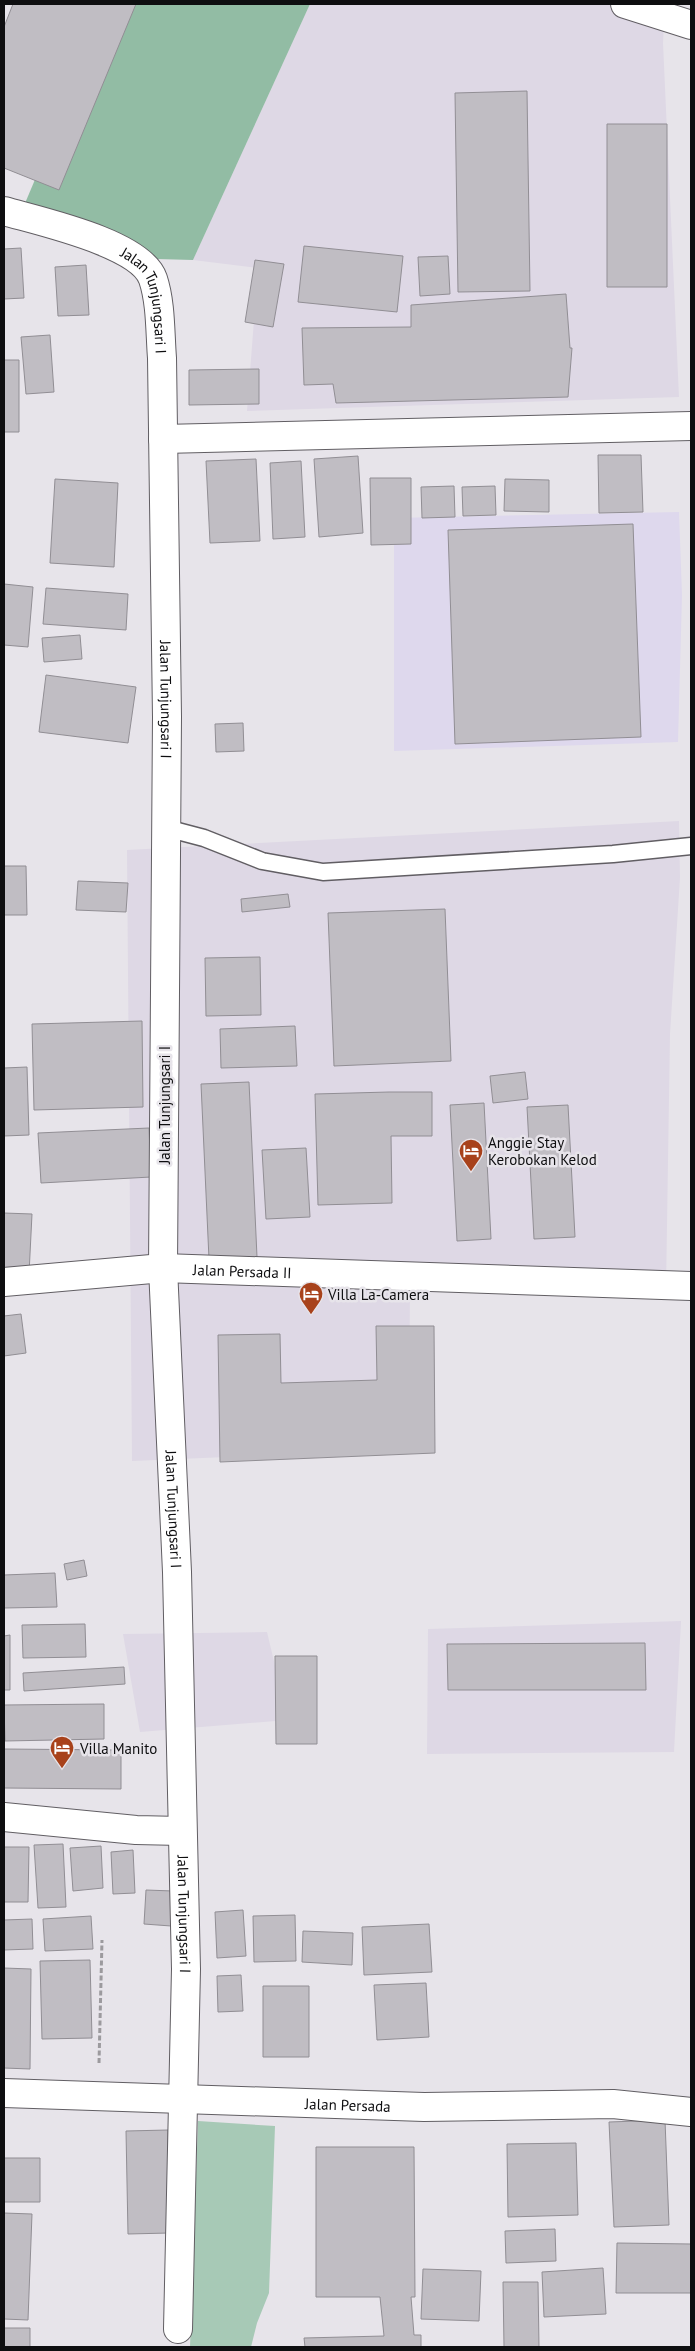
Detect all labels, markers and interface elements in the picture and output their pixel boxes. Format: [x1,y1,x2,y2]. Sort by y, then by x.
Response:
street label: Jalan Tunjungsari I [117,242,171,354]
street label: Jalan Tunjungsari I [156,639,177,759]
street label: Jalan Tunjungsari I [155,1046,174,1165]
place label: Anggie Stay Kerobokan Kelod [488,1133,597,1169]
hotel icon: Anggie Stay Kerobokan Kelod [458,1138,484,1172]
street label: Jalan Persada II [192,1259,292,1282]
hotel icon: Villa La-Camera [298,1281,324,1315]
place label: Villa La-Camera [327,1285,429,1304]
street label: Jalan Tunjungsari I [162,1449,186,1569]
hotel icon: Villa Manito [49,1735,75,1769]
place label: Villa Manito [79,1739,157,1758]
street label: Jalan Tunjungsari I [174,1854,196,1973]
street label: Jalan Persada [304,2094,391,2115]

